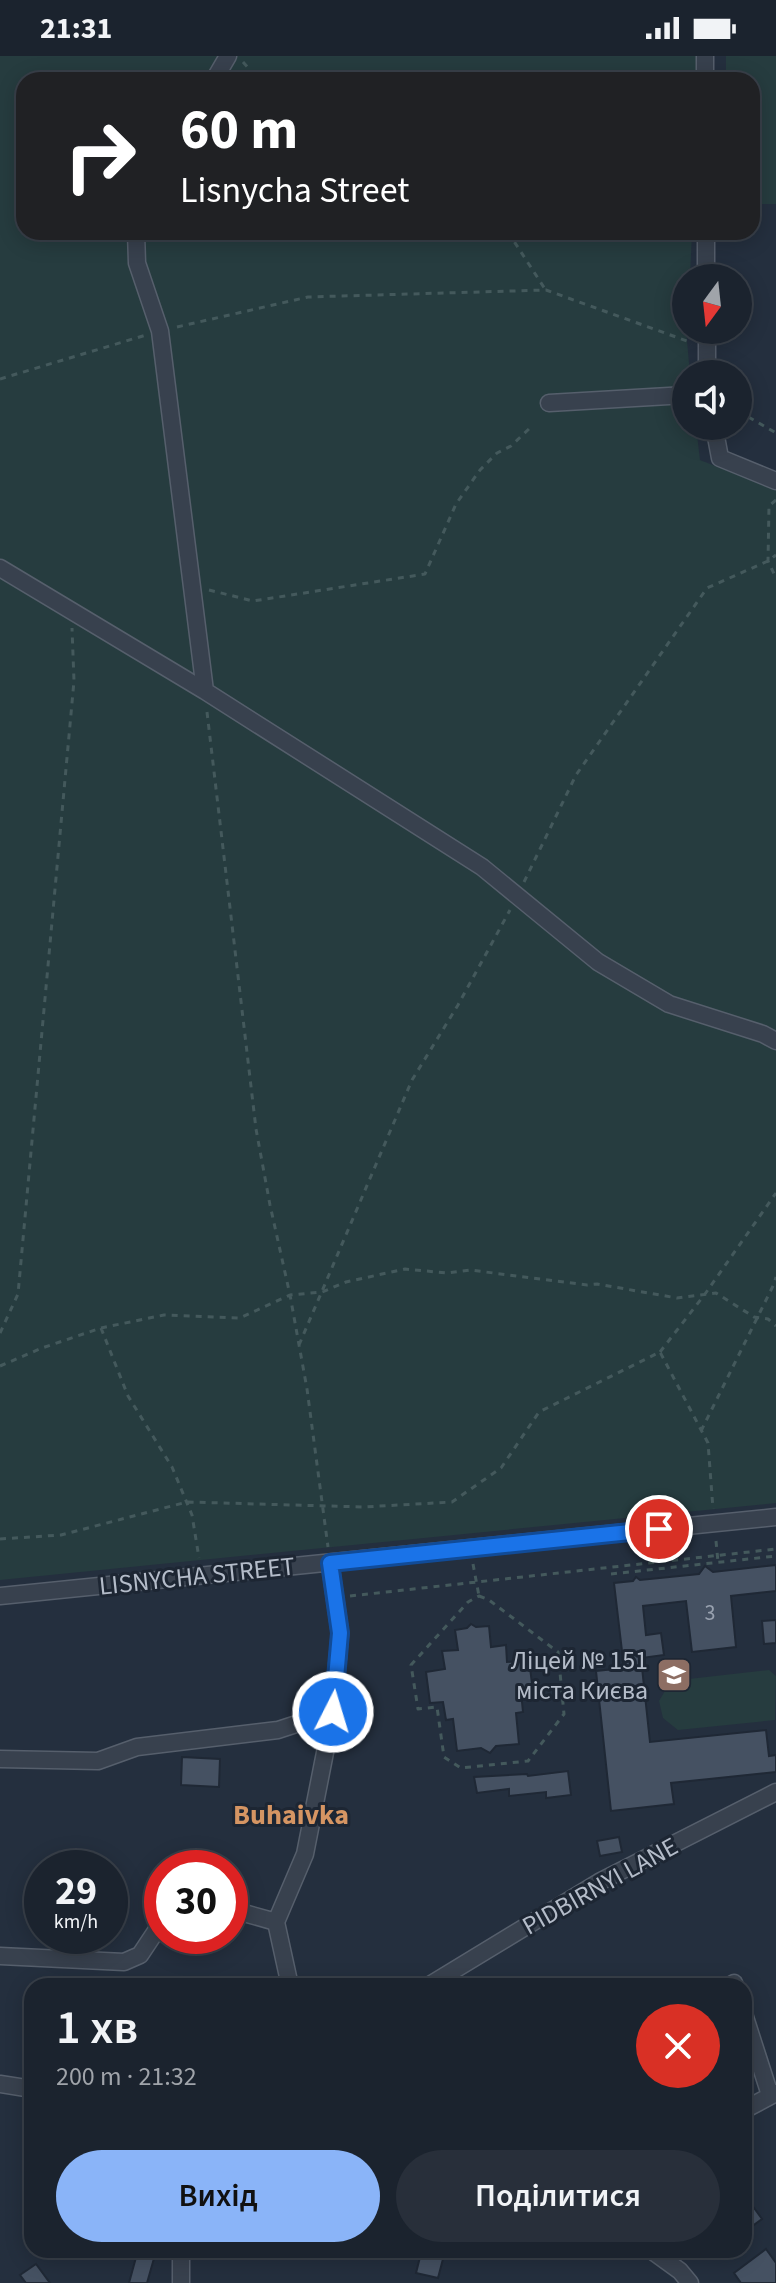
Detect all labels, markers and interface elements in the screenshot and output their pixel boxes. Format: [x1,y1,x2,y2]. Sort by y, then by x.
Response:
text: 21:31 [40,7,112,50]
text: 60 m [180,91,298,170]
icon: right [48,104,152,208]
text: Lisnycha Street [180,165,409,216]
north arrow [672,264,752,344]
map controls [672,264,752,440]
button: sound [672,360,752,440]
pin [625,1495,693,1563]
icon: arrive [637,1507,681,1551]
street label: LISNYCHA STREET [97,1547,297,1605]
house number: 3 [705,1597,715,1629]
place label: Ліцей № 151 міста Києва [511,1642,648,1709]
school or university icon: Ліцей № 151 міста Києва [655,1656,693,1694]
position arrow [291,1670,375,1754]
district label: Buhaivka [233,1795,349,1835]
street label: PIDBIRNYI LANE [515,1828,685,1944]
speed limit sign: 30 [144,1850,248,1954]
text: 29 [55,1863,97,1920]
text: km/h [54,1908,98,1936]
text: 1 хв [56,1994,138,2062]
button: close [636,2004,720,2088]
text: 200 m · 21:32 [56,2058,197,2095]
button: Вихід [56,2150,380,2242]
button: Поділитися [396,2150,720,2242]

